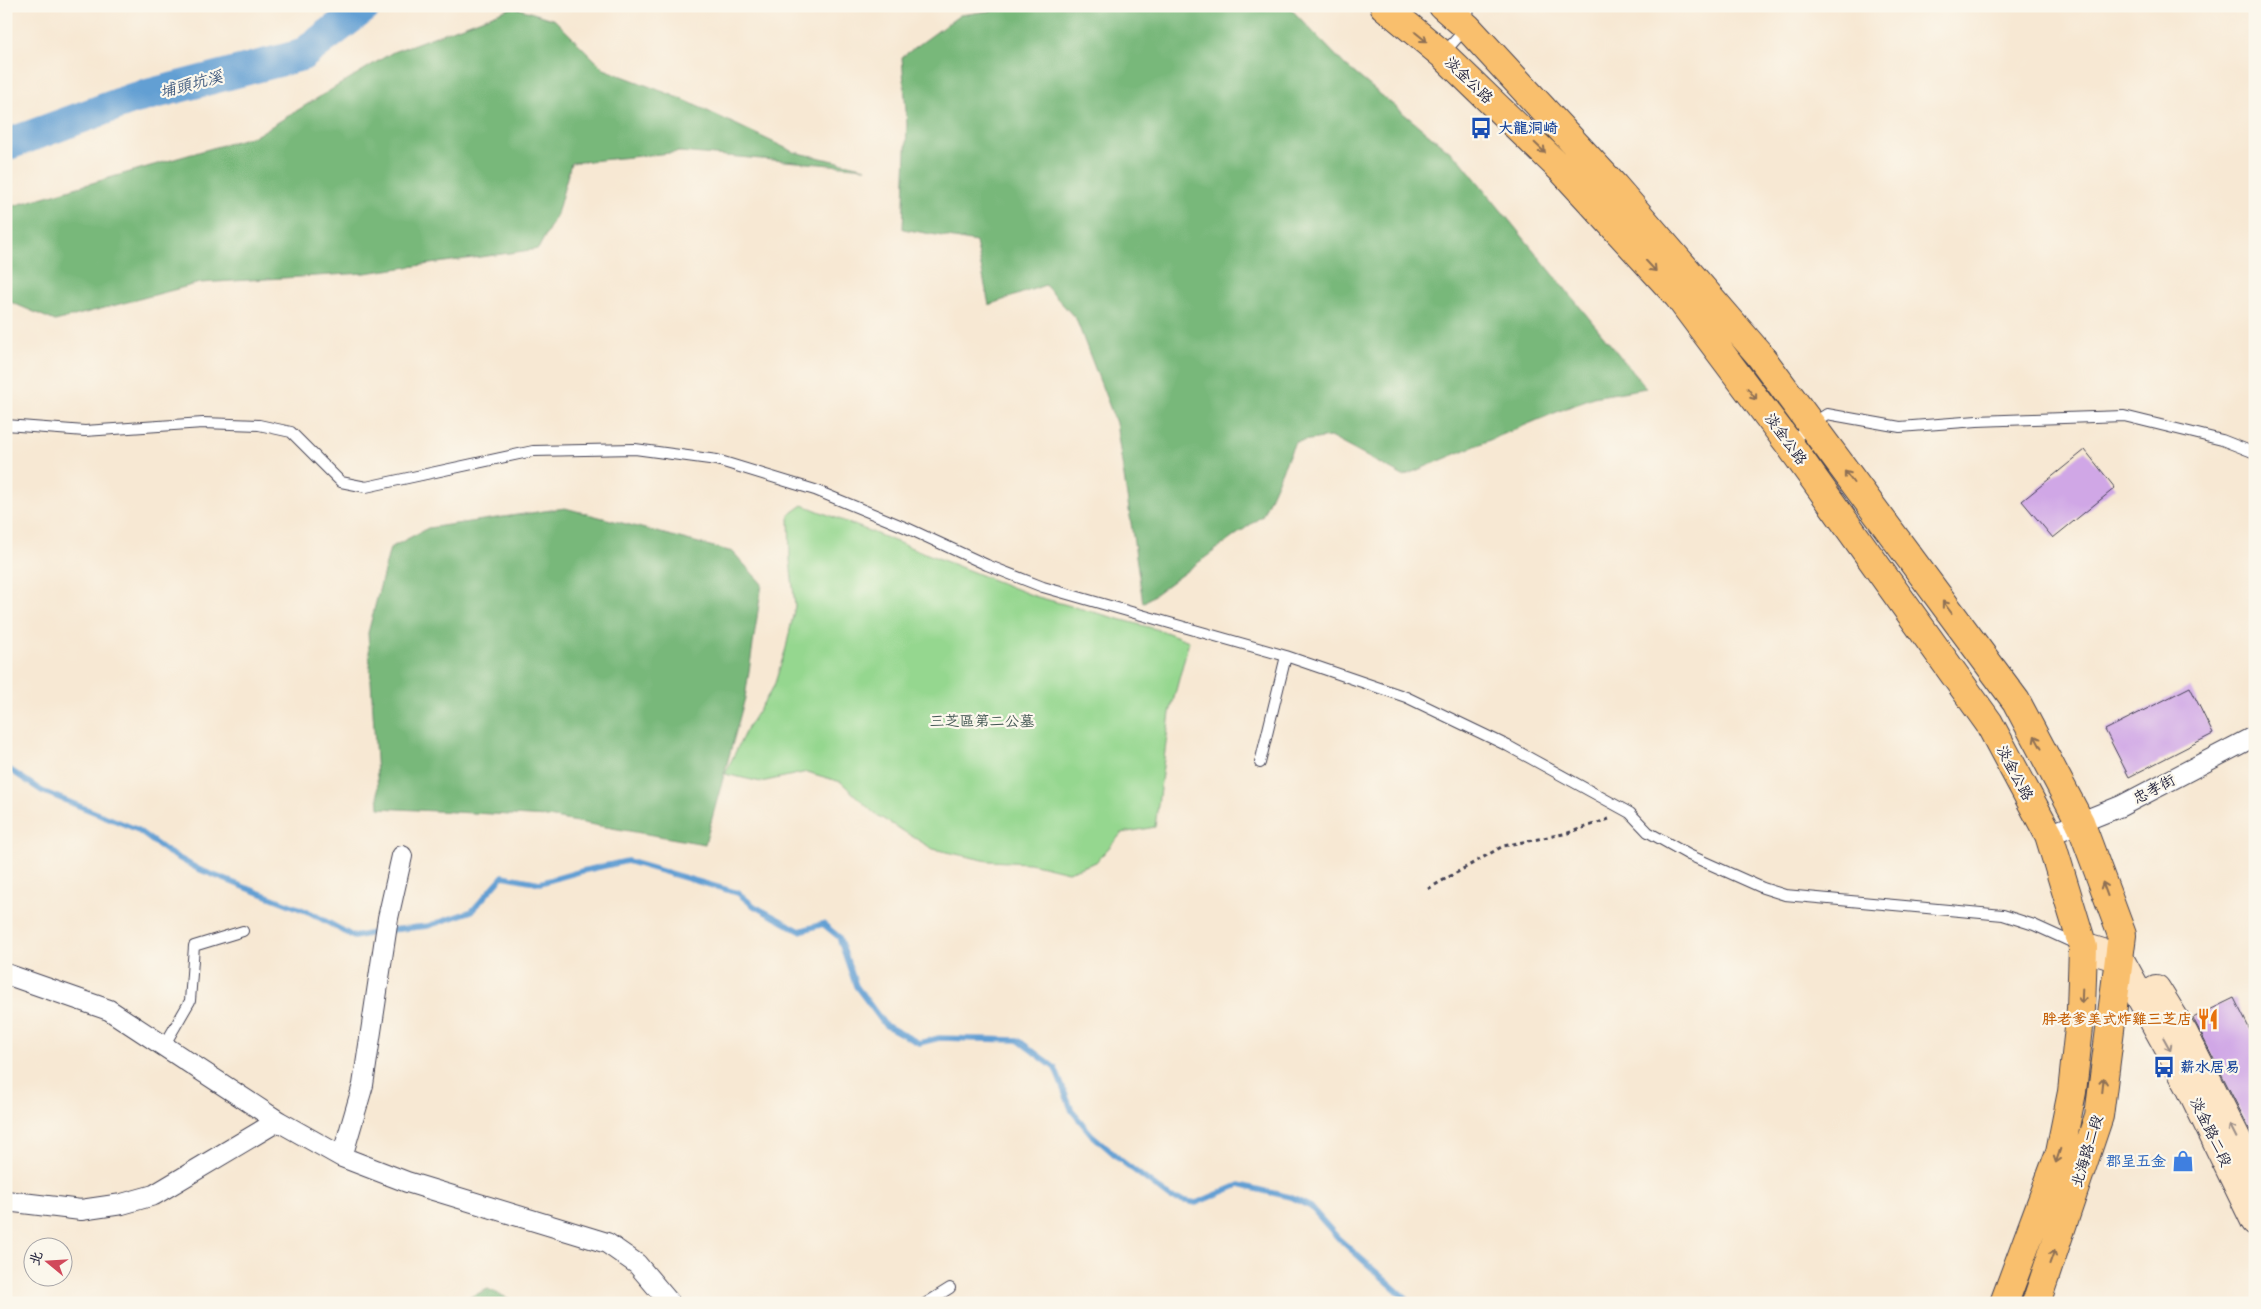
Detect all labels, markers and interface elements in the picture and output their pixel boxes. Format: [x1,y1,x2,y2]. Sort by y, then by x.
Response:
one-way arrow [1414,32,1427,43]
street label: 淡金公路 [1438,50,1500,110]
water label: 埔頭坑溪 [156,61,227,106]
bus stop icon: 大龍洞崎 [1468,115,1494,141]
place label: 大龍洞崎 [1498,115,1558,141]
one-way arrow [1533,142,1545,154]
one-way arrow [1645,260,1657,273]
one-way arrow [1747,387,1757,401]
street label: 淡金公路 [1758,407,1814,471]
one-way arrow [1844,471,1855,484]
one-way arrow [1942,600,1952,614]
park label: 三芝區第二公墓 [929,708,1035,734]
one-way arrow [2033,734,2043,749]
street label: 淡金公路 [1989,740,2041,806]
street label: 忠孝街 [2128,767,2180,811]
one-way arrow [2100,882,2109,897]
one-way arrow [2077,987,2086,1003]
place label: 胖老爹美式炸雞三芝店 [2042,1006,2192,1032]
restaurant icon: 胖老爹美式炸雞三芝店 [2195,1006,2221,1032]
one-way arrow [2162,1037,2172,1051]
bus stop icon: 薪水居易 [2151,1054,2177,1080]
place label: 薪水居易 [2180,1054,2240,1080]
one-way arrow [2098,1077,2108,1093]
street label: 淡金路二段 [2183,1093,2239,1171]
street label: 北海路二段 [2064,1111,2110,1191]
one-way arrow [2228,1124,2237,1139]
one-way arrow [2053,1148,2062,1163]
place label: 郡呈五金 [2106,1148,2166,1174]
shop icon: 郡呈五金 [2170,1148,2196,1174]
north arrow [22,1236,72,1286]
text: 北 [22,1248,50,1269]
one-way arrow [2048,1250,2057,1265]

